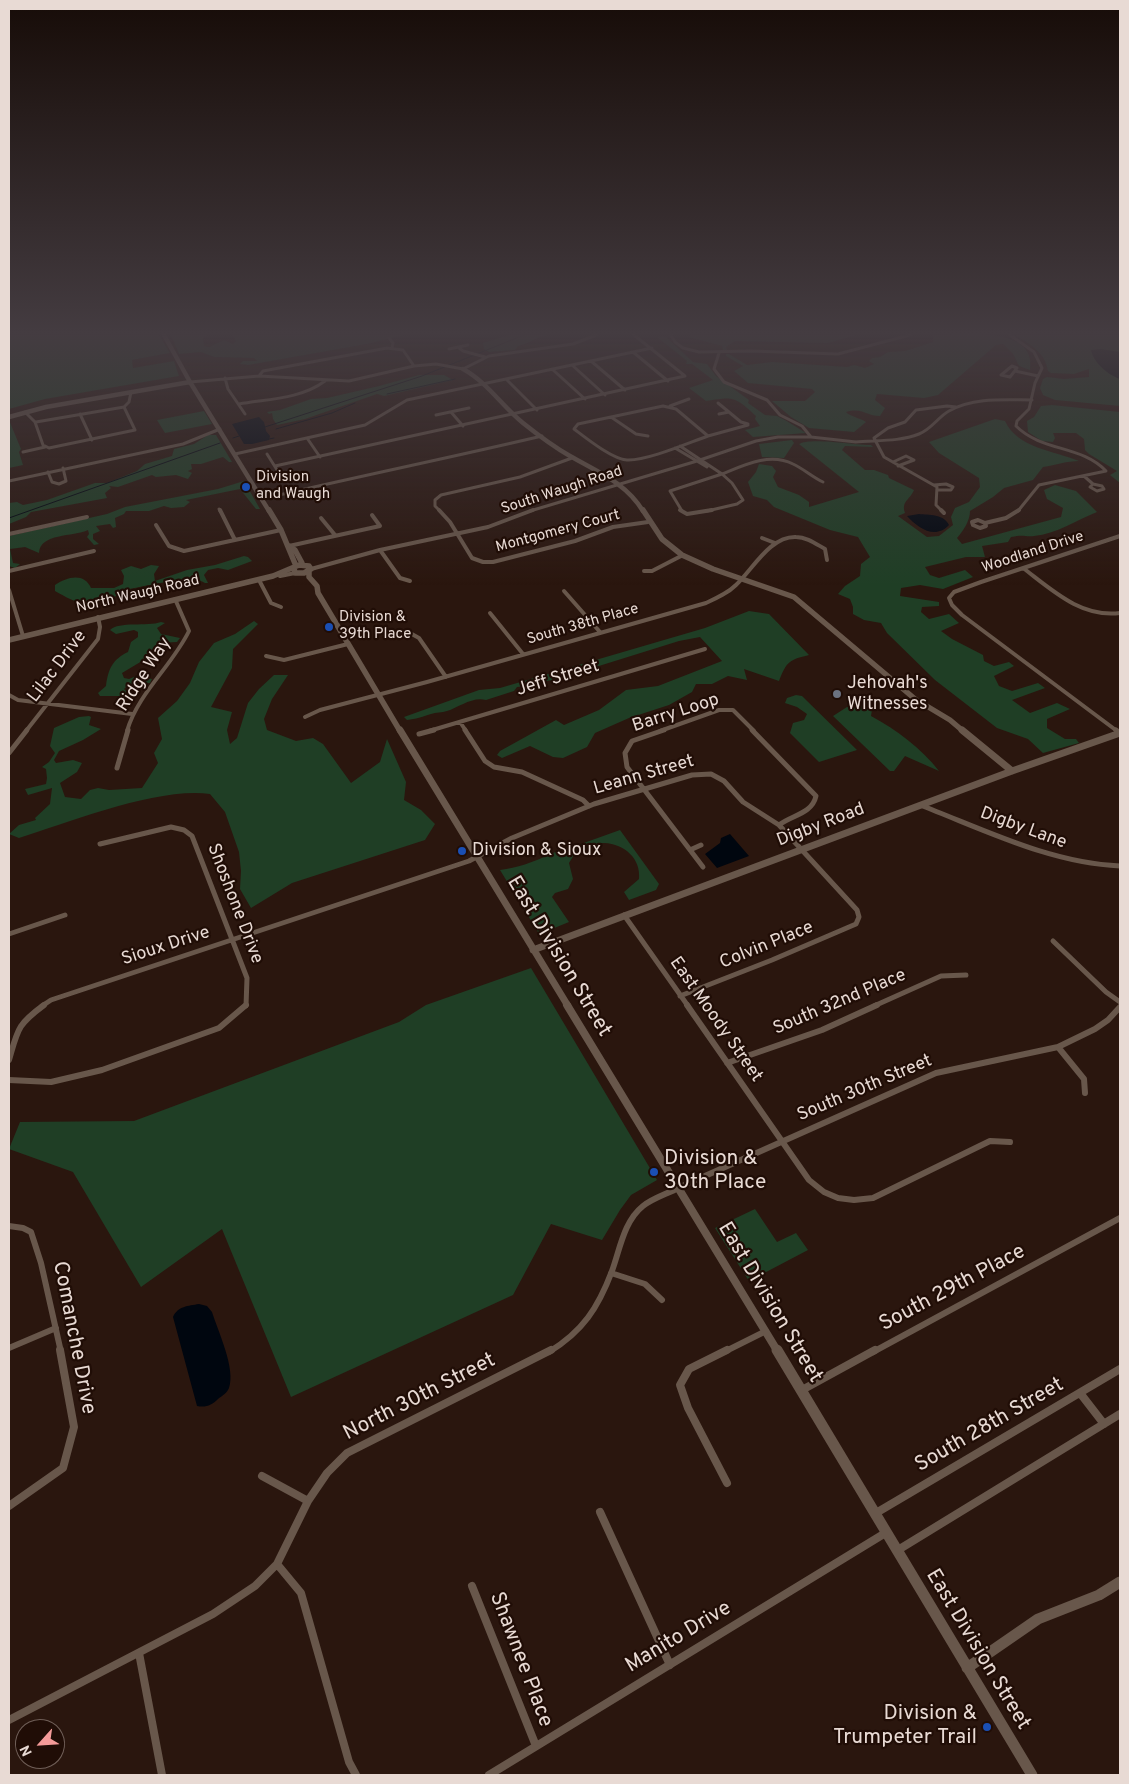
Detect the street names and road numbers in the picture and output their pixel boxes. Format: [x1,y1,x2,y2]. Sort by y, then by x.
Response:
street label: South Waugh Road [499,463,625,519]
street label: Montgomery Court [494,507,622,557]
street label: Woodland Drive [980,528,1086,578]
street label: North Waugh Road [75,572,201,618]
street label: South 38th Place [525,600,641,650]
street label: Lilac Drive [24,627,92,707]
street label: Ridge Way [113,634,177,716]
street label: Jeff Street [514,656,602,702]
street label: Barry Loop [630,690,722,738]
street label: Leann Street [591,751,697,801]
street label: Digby Road [774,799,868,853]
street label: Digby Lane [977,803,1069,855]
street label: Shoshone Drive [201,841,267,967]
street label: East Division Street [500,872,616,1042]
street label: Colvin Place [717,917,817,975]
street label: Sioux Drive [119,923,213,971]
street label: East Moody Street [664,953,766,1087]
street label: South 32nd Place [770,965,910,1041]
street label: South 30th Street [794,1051,936,1127]
street label: East Division Street [711,1218,827,1388]
street label: South 29th Place [876,1240,1030,1338]
street label: Comanche Drive [46,1259,100,1417]
street label: North 30th Street [340,1349,500,1447]
street label: South 28th Street [911,1373,1069,1479]
street label: East Division Street [919,1565,1035,1735]
street label: Shawnee Place [483,1589,557,1731]
street label: Manito Drive [622,1597,736,1679]

